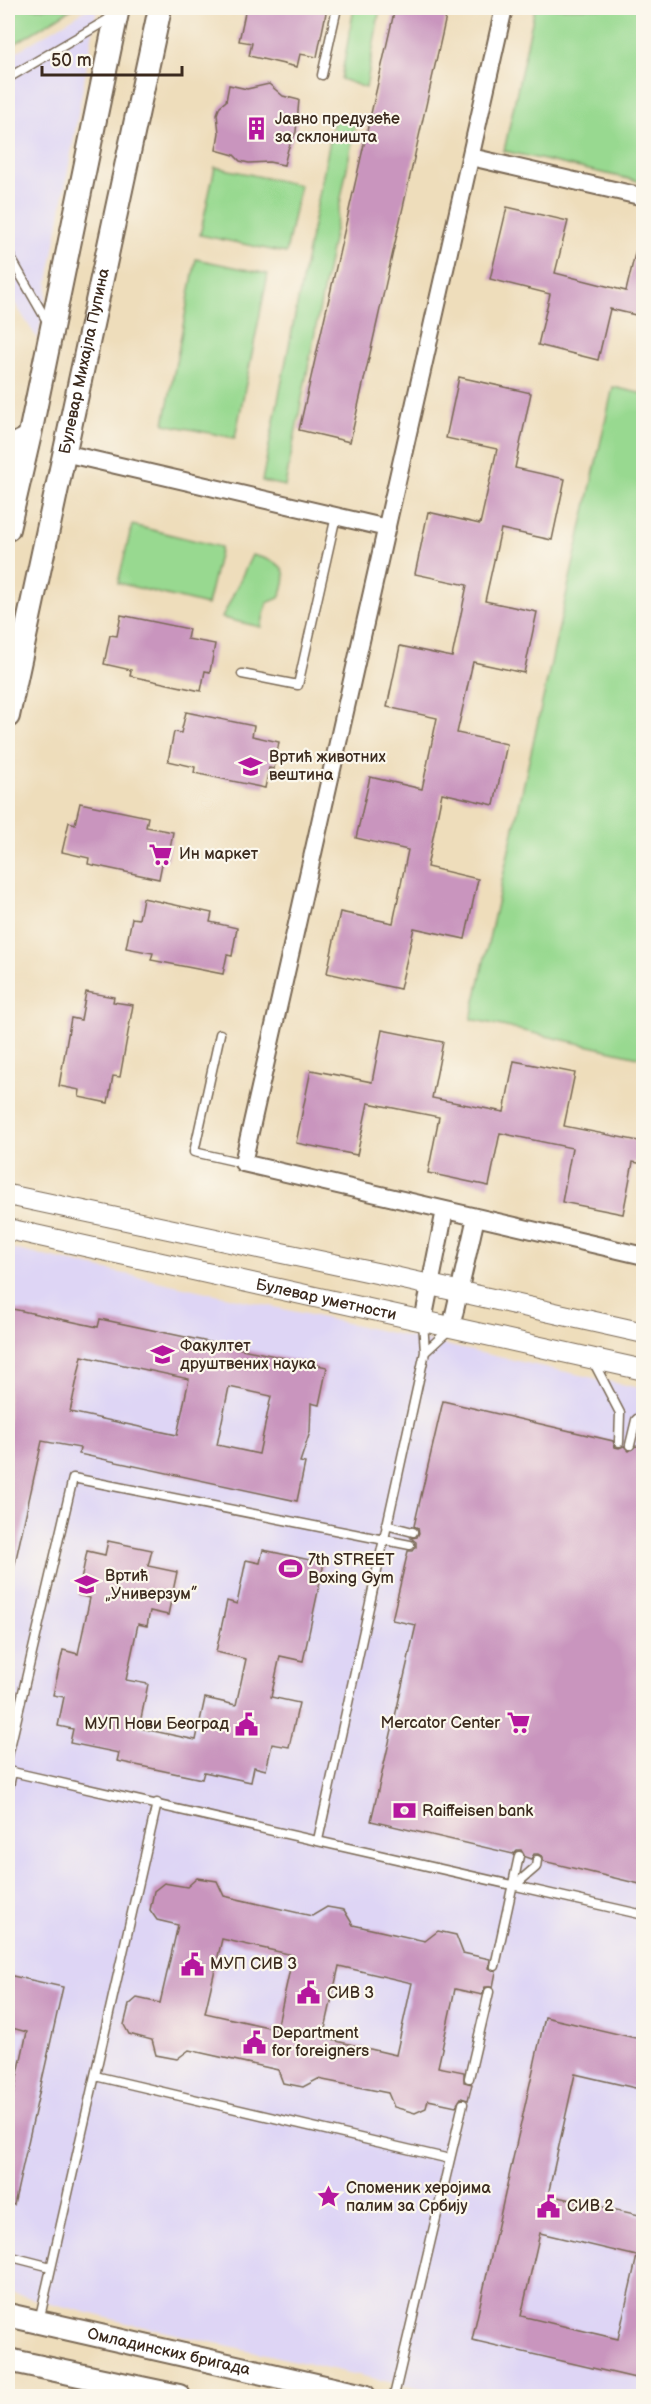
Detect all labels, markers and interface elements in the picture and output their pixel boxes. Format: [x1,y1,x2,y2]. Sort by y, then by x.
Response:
scale bar [42,39,182,77]
text: 50 m [51,50,92,71]
place label: Јавно предузеће за склоништа [275,110,400,147]
building icon: Јавно предузеће за склоништа [244,115,270,141]
street label: Булевар Михајла Пупина [55,266,113,456]
place label: Вртић животних вештина [269,748,386,785]
school or university icon: Вртић животних вештина [238,753,264,779]
supermarket icon: Ин маркет [148,841,174,867]
place label: Ин маркет [179,845,259,864]
street label: Булевар уметности [254,1275,398,1324]
place label: Факултет друштвених наука [180,1337,317,1374]
school or university icon: Факултет друштвених наука [149,1342,175,1368]
place label: 7th STREET Boxing Gym [308,1551,395,1588]
sports icon: 7th STREET Boxing Gym [277,1556,303,1582]
place label: Вртић „Универзум” [105,1567,198,1604]
school or university icon: Вртић „Универзум” [74,1572,100,1598]
supermarket icon: Mercator Center [505,1710,531,1736]
public building icon: МУП Нови Београд [234,1711,260,1737]
place label: Mercator Center [380,1714,500,1733]
place label: МУП Нови Београд [84,1715,229,1734]
bank icon: Raiffeisen bank [391,1798,417,1824]
place label: Raiffeisen bank [422,1802,533,1821]
public building icon: МУП СИВ 3 [179,1951,205,1977]
place label: МУП СИВ 3 [210,1955,297,1974]
public building icon: СИВ 3 [296,1980,322,2006]
place label: СИВ 3 [327,1984,374,2003]
place label: Department for foreigners [272,2024,369,2061]
public building icon: Department for foreigners [241,2029,267,2055]
place label: Споменик херојима палим за Србију [346,2179,491,2216]
place icon: Споменик херојима палим за Србију [315,2184,341,2210]
public building icon: СИВ 2 [536,2193,562,2219]
place label: СИВ 2 [567,2197,614,2216]
street label: Омладинских бригада [86,2324,253,2379]

